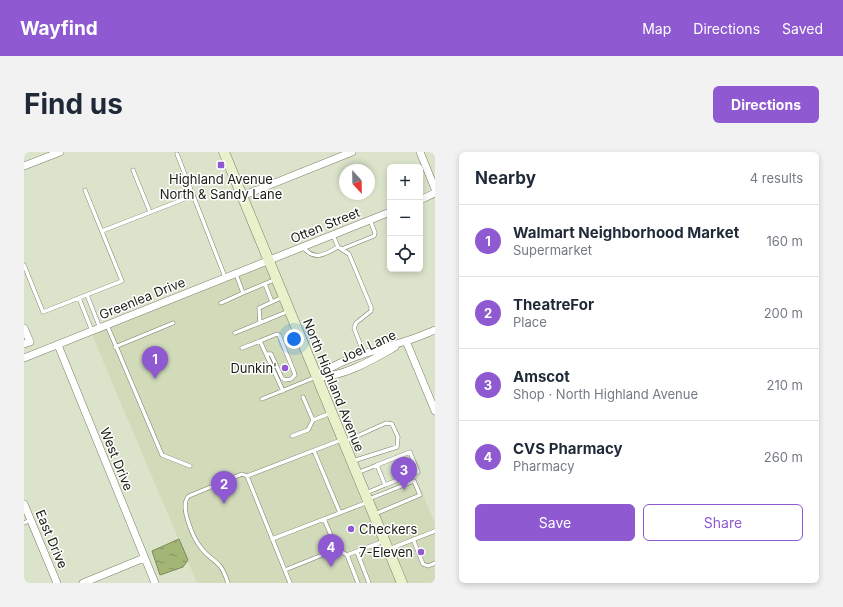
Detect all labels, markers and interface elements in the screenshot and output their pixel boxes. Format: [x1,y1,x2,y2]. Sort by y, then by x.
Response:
text: Wayfind [20,17,98,40]
text: Map [642,20,671,37]
text: Directions [693,20,760,37]
text: Saved [782,20,823,37]
button: Directions [713,86,819,123]
text: Find us [24,87,123,121]
marker: Highland Avenue North & Sandy Lane [216,160,226,170]
north arrow [339,164,375,200]
map controls [387,164,423,272]
button: + [387,164,423,200]
text: Nearby [475,168,536,188]
text: 4 results [750,170,803,186]
place label: Highland Avenue North & Sandy Lane [160,171,282,202]
button: − [387,200,423,236]
street label: Otten Street [288,204,362,246]
text: Walmart Neighborhood Market [513,223,739,242]
text: 1 [485,233,491,249]
text: 160 m [766,233,803,249]
button: locate [387,236,423,272]
text: Supermarket [513,242,592,258]
street label: Greenlea Drive [97,273,187,323]
text: TheatreFor [513,295,594,314]
text: 2 [484,305,492,321]
text: 200 m [764,305,803,321]
text: Place [513,314,547,330]
street label: North Highland Avenue [300,316,368,454]
street label: Joel Lane [338,326,398,366]
your location [284,329,304,349]
pin: 1 [142,346,168,379]
place label: Dunkin' [230,360,277,376]
marker: Dunkin' [280,363,290,373]
text: Amscot [513,367,570,386]
text: 3 [484,377,492,393]
text: 210 m [767,377,803,393]
text: Shop · North Highland Avenue [513,386,698,402]
street label: West Drive [97,425,137,493]
text: CVS Pharmacy [513,439,623,458]
text: 4 [484,449,492,465]
text: 260 m [764,449,803,465]
pin: 3 [391,457,417,490]
text: Pharmacy [513,458,575,474]
pin: 2 [211,471,237,504]
button: Save [475,504,635,541]
button: Share [643,504,803,541]
street label: East Drive [32,507,72,571]
place label: Checkers [359,521,418,537]
marker: Checkers [346,524,356,534]
pin: 4 [318,534,344,567]
place label: 7-Eleven [359,544,413,560]
marker: 7-Eleven [416,547,426,557]

